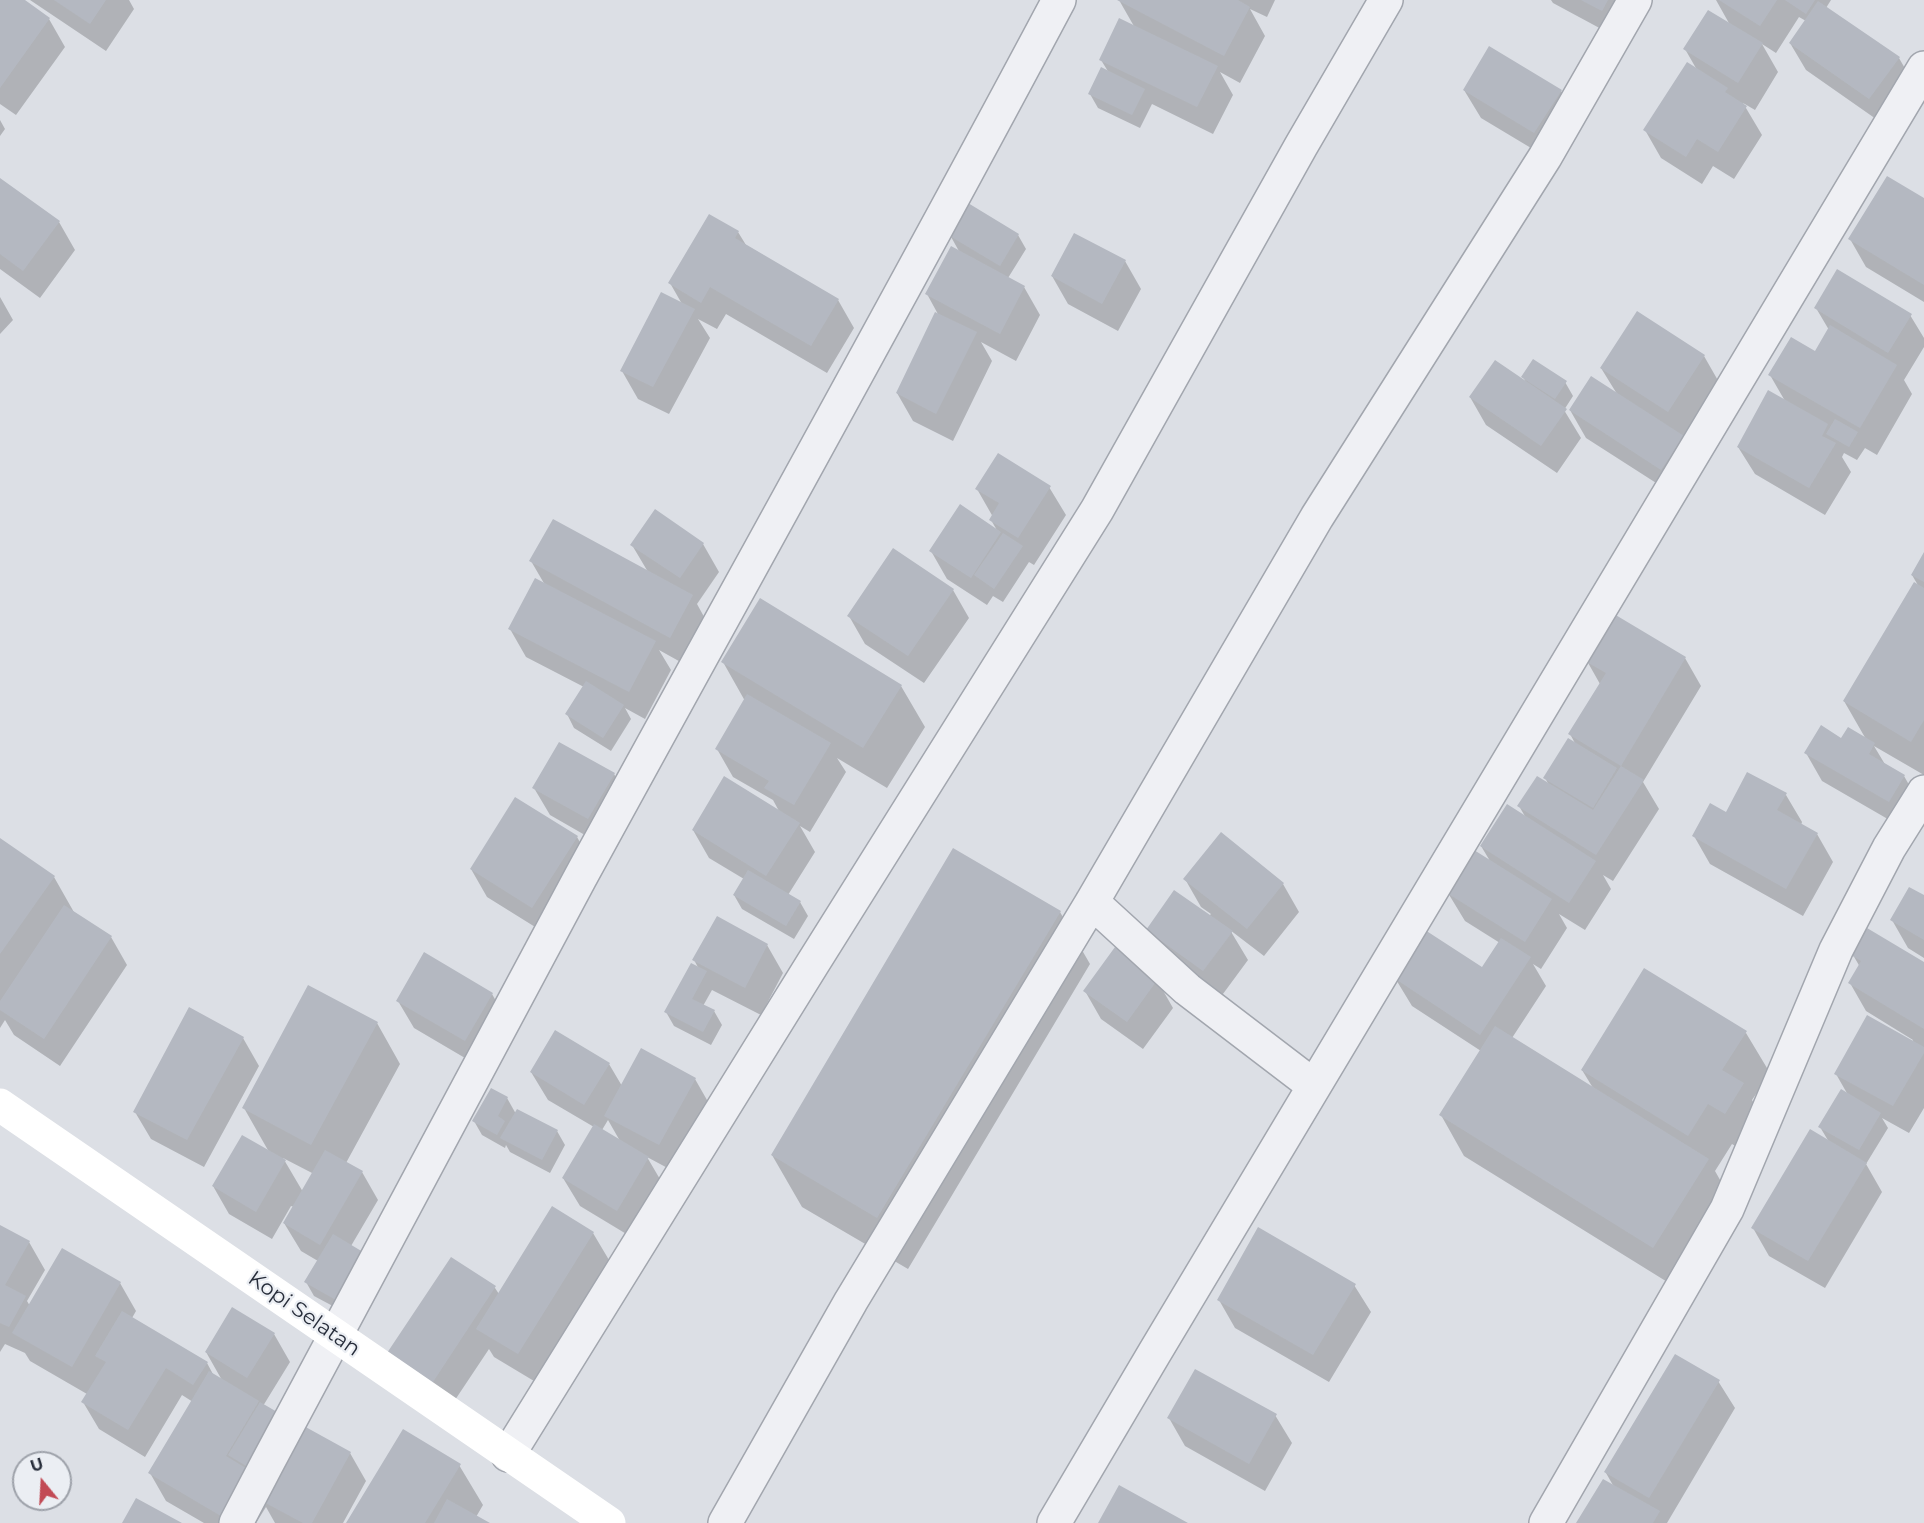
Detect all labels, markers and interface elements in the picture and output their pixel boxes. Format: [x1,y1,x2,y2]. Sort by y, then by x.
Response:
street label: Kopi Selatan [243,1266,365,1362]
north arrow [12,1451,72,1511]
text: U [28,1454,46,1476]

